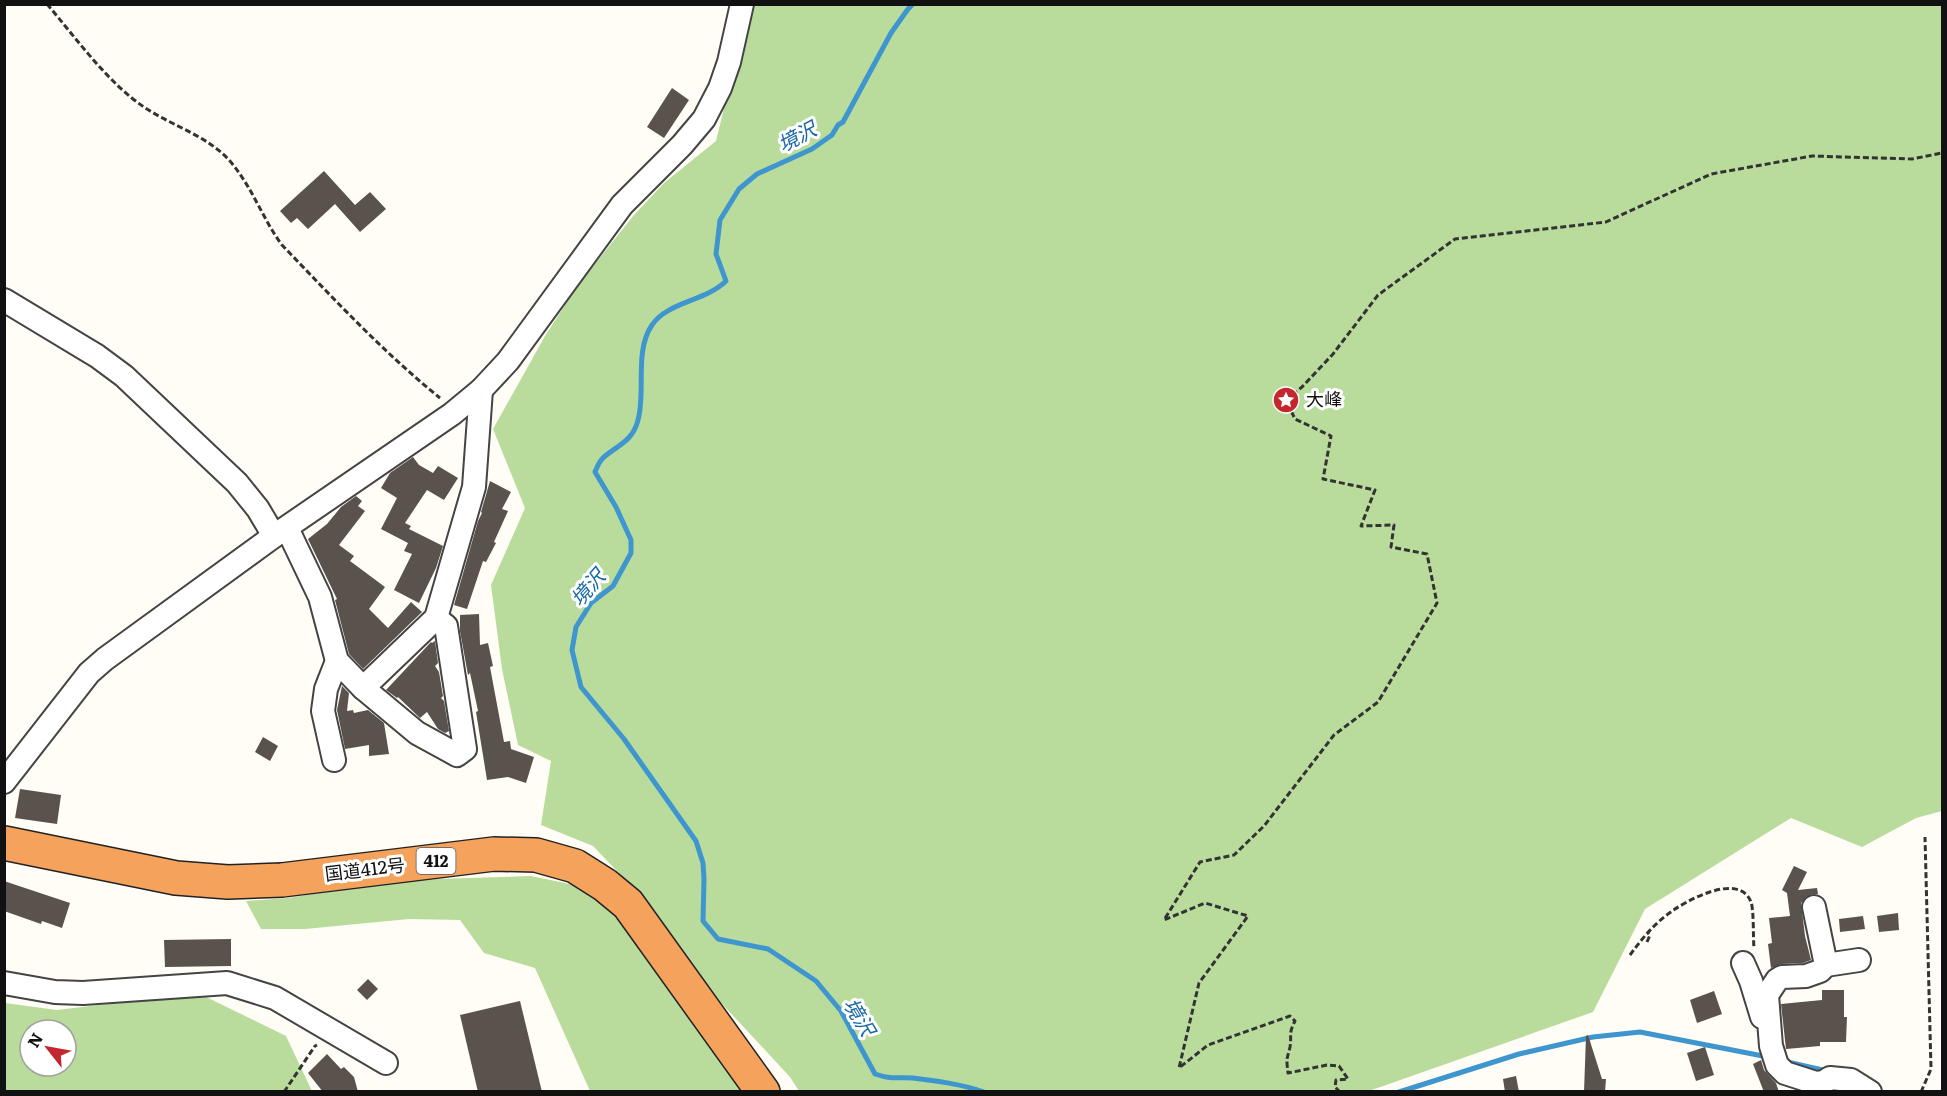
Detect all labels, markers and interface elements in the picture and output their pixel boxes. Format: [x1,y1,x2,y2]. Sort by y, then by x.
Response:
water label: 境沢 [771,111,823,158]
place icon: 大峰 [1271,385,1301,415]
place label: 大峰 [1306,385,1342,412]
water label: 境沢 [562,559,613,612]
road number: 412 [416,848,456,874]
street label: 国道412号 [323,850,406,887]
water label: 境沢 [838,991,885,1043]
north arrow [18,1018,78,1078]
text: N [21,1028,48,1052]

